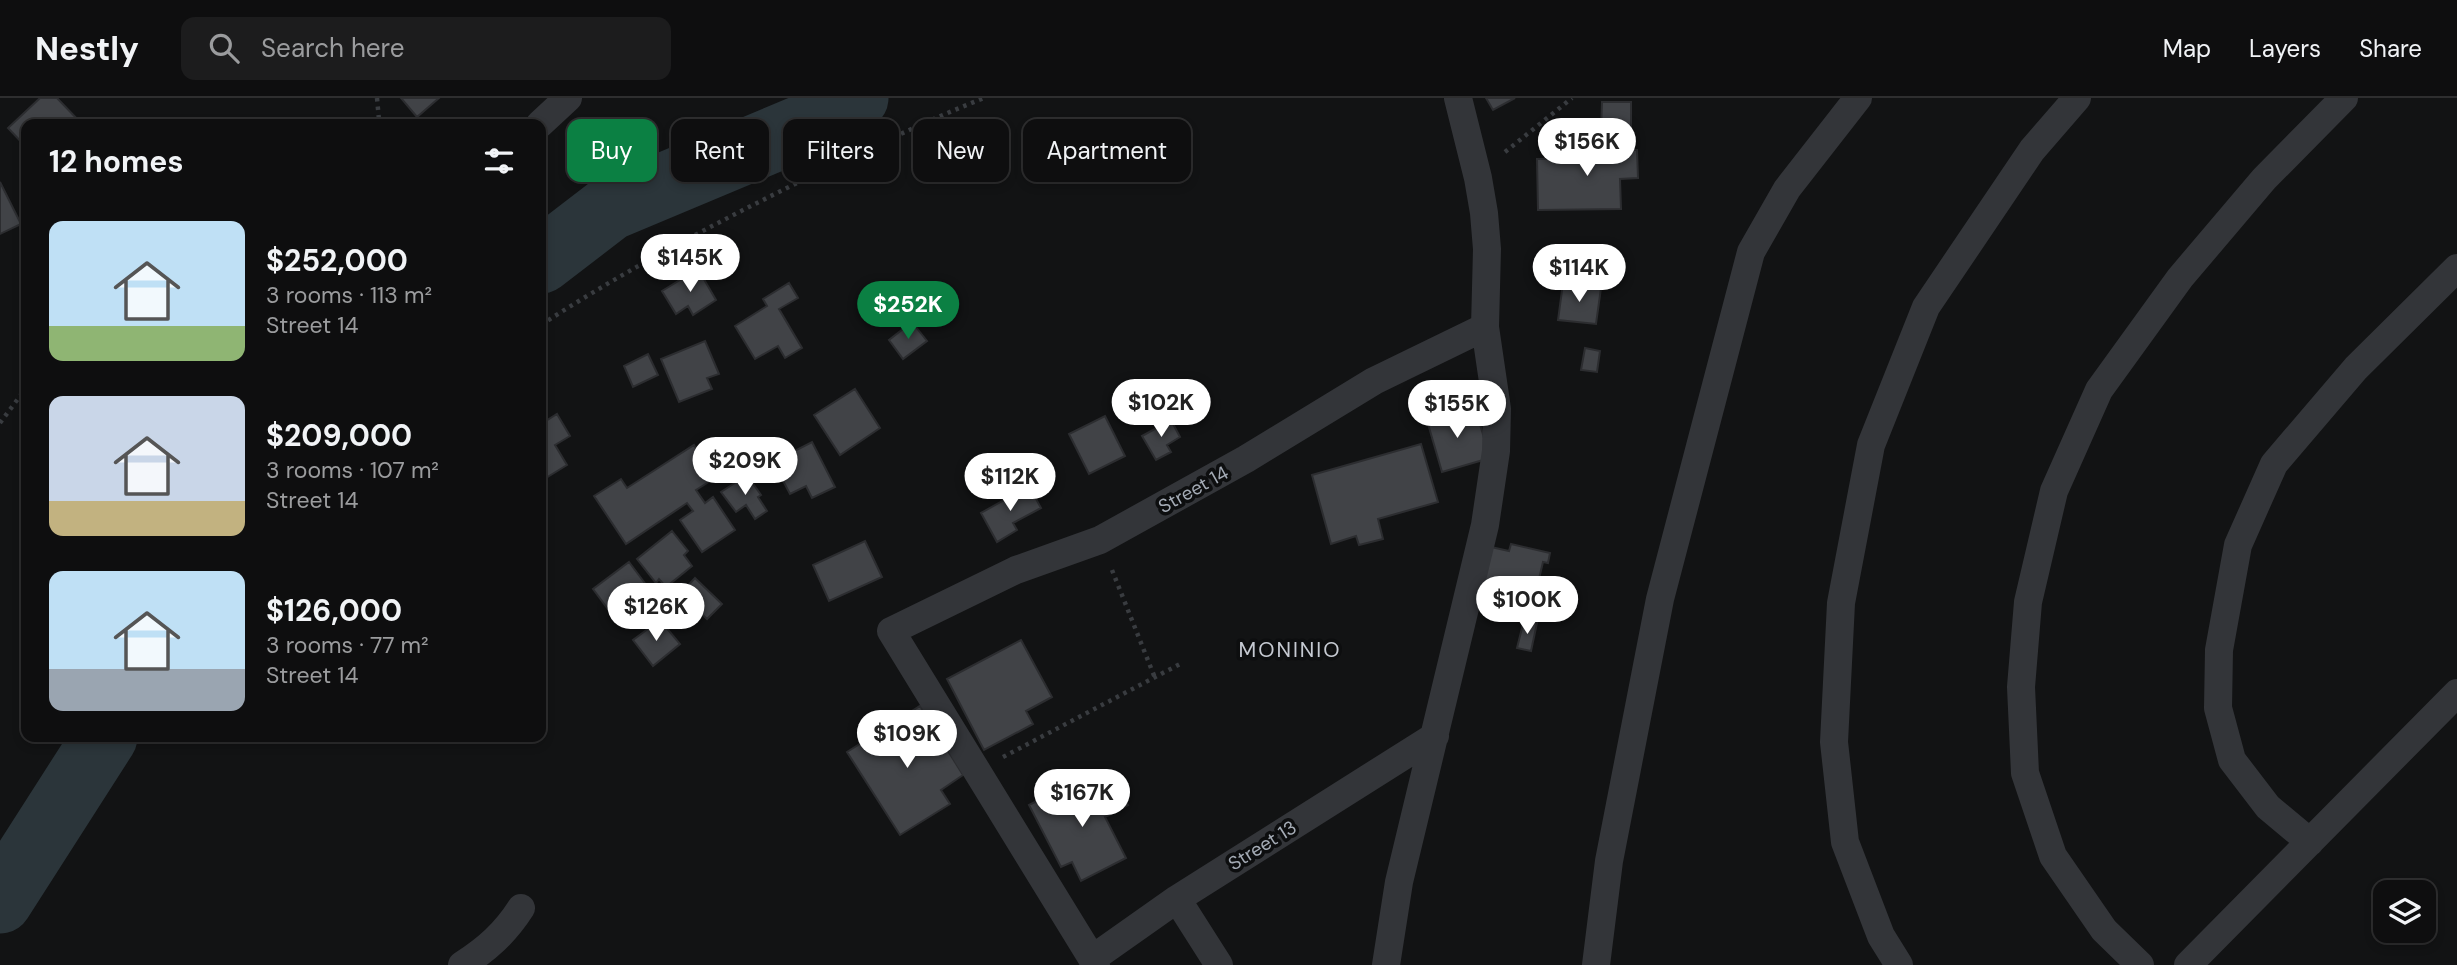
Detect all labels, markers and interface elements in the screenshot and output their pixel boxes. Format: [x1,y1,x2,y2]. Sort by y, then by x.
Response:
search box [181,17,671,80]
text: Nestly [35,27,139,70]
icon: search [205,29,243,67]
text: Search here [261,31,405,65]
text: Map [2163,33,2211,64]
text: Layers [2249,33,2321,64]
text: Share [2359,33,2422,64]
pin: $156K [1538,118,1636,178]
chip: Buy [567,119,657,182]
chip: Rent [671,119,769,182]
chip: Filters [783,119,899,182]
chip: New [913,119,1009,182]
chip: Apartment [1023,119,1191,182]
text: $156K [1554,126,1620,156]
text: 12 homes [49,142,183,181]
icon: filters [480,142,518,180]
pin: $145K [641,234,739,294]
text: $252,000 [266,241,408,280]
text: $145K [657,242,723,272]
pin: $114K [1530,244,1628,304]
icon: home [105,249,189,333]
text: $114K [1549,252,1609,282]
text: 3 rooms · 113 m² [266,280,432,310]
pin: $252K [859,282,957,341]
text: $252K [873,289,943,319]
text: Street 14 [266,310,358,340]
pin: $102K [1112,380,1210,439]
pin: $155K [1408,380,1506,440]
text: $102K [1128,387,1194,417]
text: $155K [1424,388,1490,418]
text: $209,000 [266,416,412,455]
icon: home [105,424,189,508]
pin: $209K [696,438,794,497]
text: $209K [709,445,781,475]
pin: $112K [961,454,1059,513]
text: 3 rooms · 107 m² [266,455,439,485]
street label: Street 14 [1154,460,1233,519]
text: $112K [981,461,1039,491]
text: Street 14 [266,485,358,515]
pin: $100K [1478,576,1576,636]
pin: $126K [607,584,705,643]
text: $100K [1492,584,1562,614]
text: $126,000 [266,591,402,630]
text: $126K [623,591,689,621]
icon: home [105,599,189,683]
text: 3 rooms · 77 m² [266,630,429,660]
district label: MONINIO [1238,636,1342,664]
text: Street 14 [266,660,358,690]
pin: $109K [858,710,956,770]
text: $109K [873,718,941,748]
pin: $167K [1033,770,1131,829]
text: $167K [1050,777,1114,807]
street label: Street 13 [1223,815,1301,876]
map controls [2373,880,2436,943]
button: layers [2373,880,2436,943]

